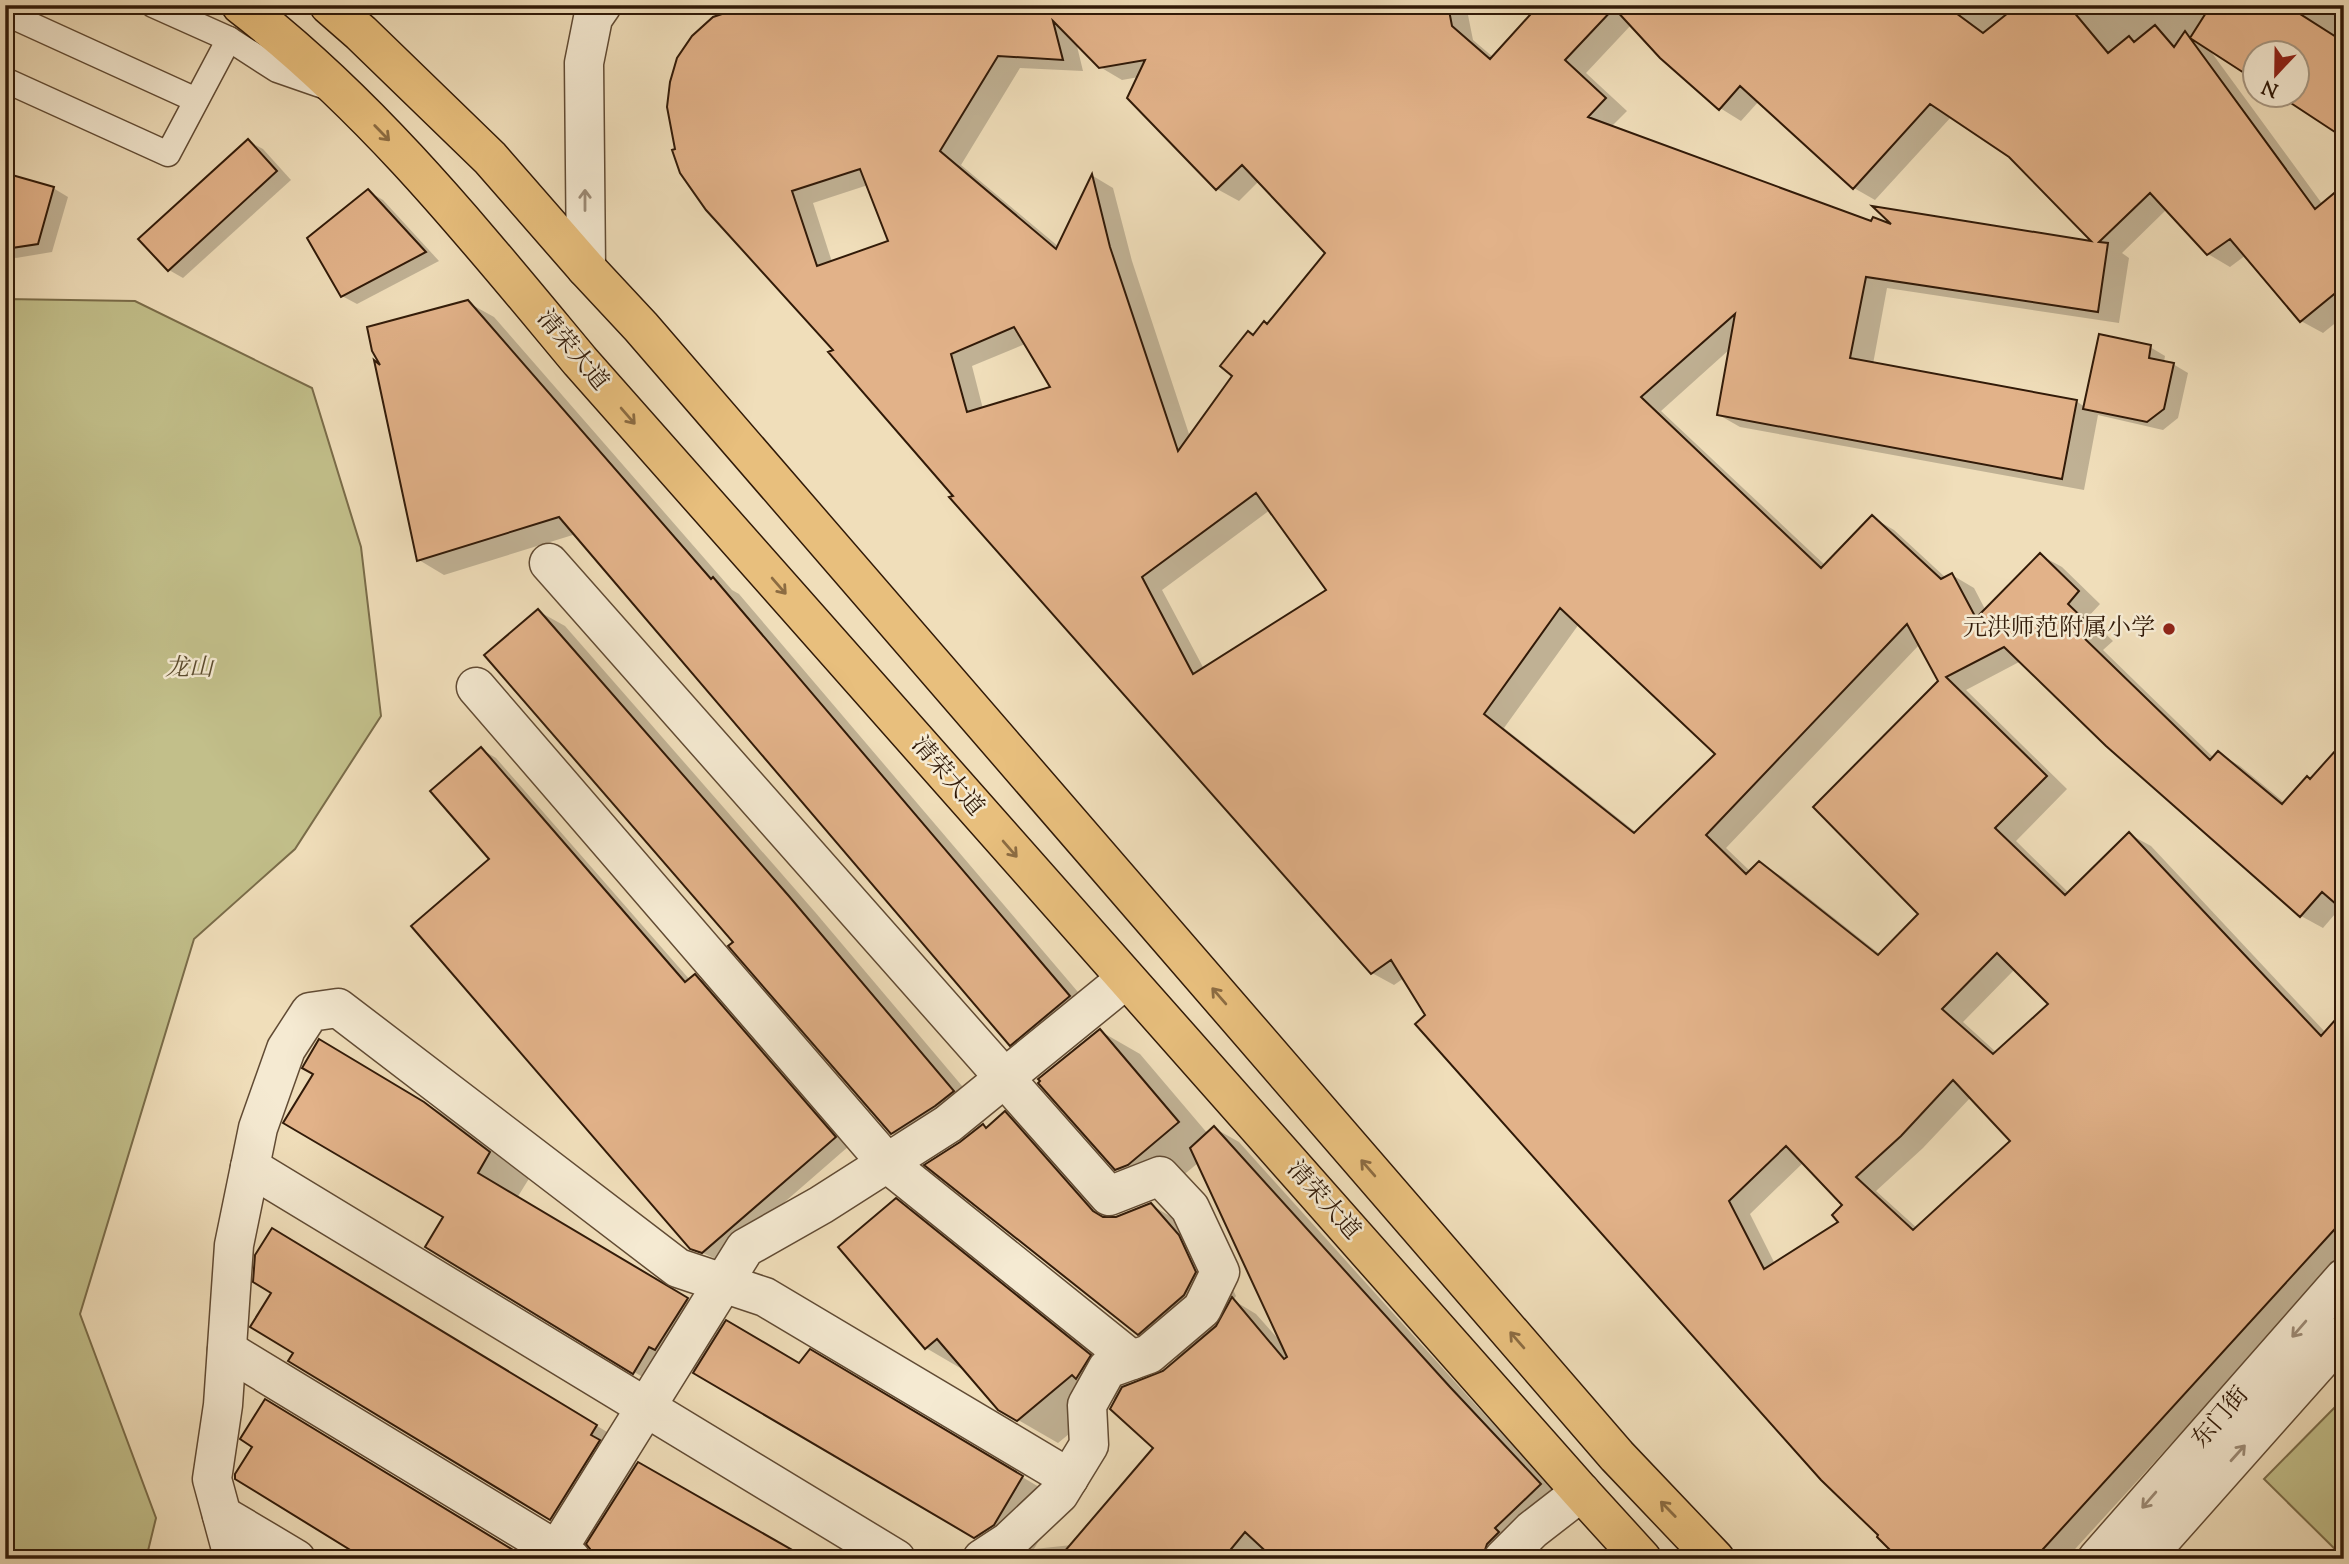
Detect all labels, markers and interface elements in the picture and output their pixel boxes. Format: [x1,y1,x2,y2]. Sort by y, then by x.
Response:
north arrow [2240,38,2310,108]
text: N [2258,72,2283,103]
one-way arrow [374,125,391,142]
one-way arrow [578,189,592,212]
street label: 清荣大道 [528,303,616,399]
one-way arrow [620,407,636,425]
one-way arrow [771,577,787,595]
place label: 元洪师范附属小学 [1963,612,2155,646]
marker: 元洪师范附属小学 [2161,621,2177,637]
park label: 龙山 [165,652,215,686]
street label: 清荣大道 [903,730,991,824]
one-way arrow [1002,839,1018,857]
one-way arrow [1211,987,1227,1005]
street label: 清荣大道 [1278,1154,1368,1248]
one-way arrow [1360,1159,1376,1177]
one-way arrow [2291,1320,2307,1338]
one-way arrow [1509,1331,1525,1349]
street label: 东门街 [2185,1380,2257,1456]
one-way arrow [2230,1444,2246,1462]
one-way arrow [2141,1491,2157,1509]
one-way arrow [1660,1501,1677,1518]

